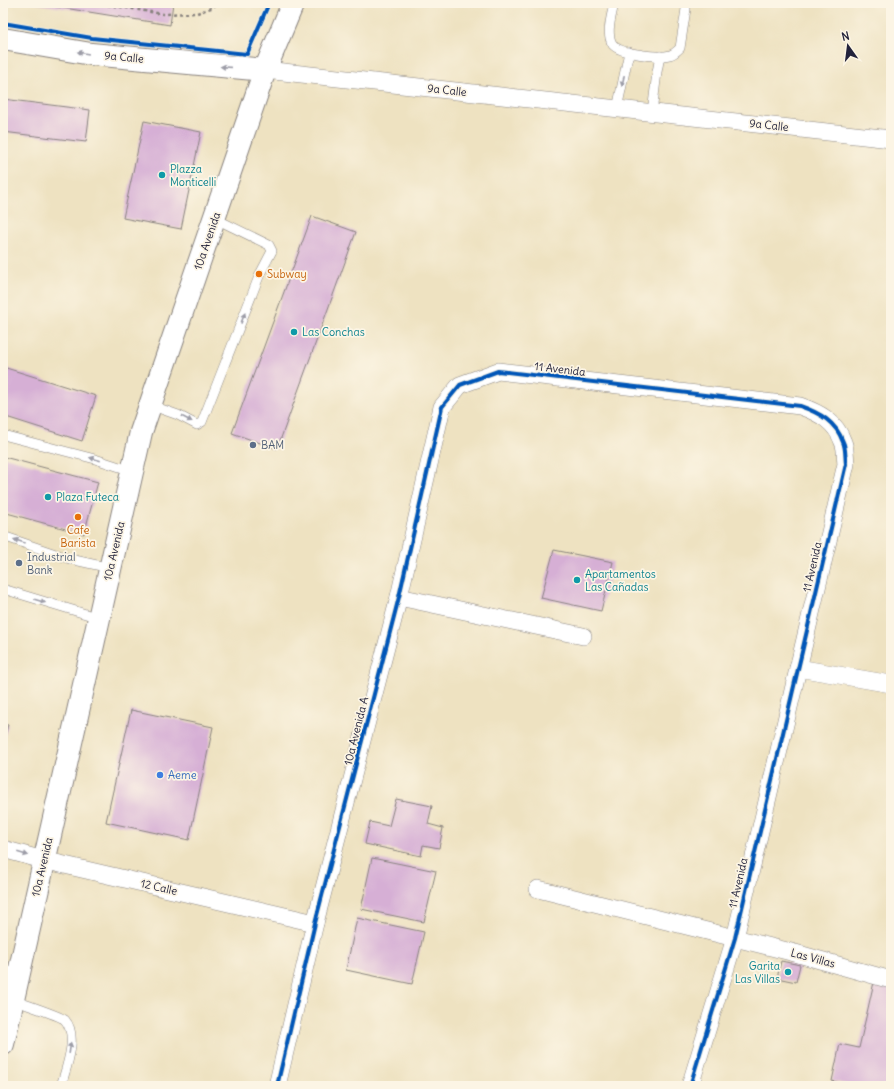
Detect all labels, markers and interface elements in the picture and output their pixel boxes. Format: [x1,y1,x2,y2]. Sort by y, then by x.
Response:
north arrow [828,26,868,66]
text: N [840,29,851,44]
street label: 9a Calle [104,48,144,66]
one-way arrow [77,50,89,56]
one-way arrow [220,63,232,70]
one-way arrow [620,74,626,87]
street label: 9a Calle [427,81,467,99]
street label: 9a Calle [749,116,789,134]
place label: Plazza Monticelli [170,162,216,189]
marker: Plazza Monticelli [157,170,167,180]
street label: 10a Avenida [191,210,223,272]
place label: Subway [267,267,307,281]
marker: Subway [254,269,264,279]
one-way arrow [240,312,246,323]
place label: Las Conchas [302,325,365,339]
marker: Las Conchas [289,327,299,337]
street label: 11 Avenida [534,359,586,379]
one-way arrow [181,416,192,423]
place label: BAM [261,438,284,452]
marker: BAM [248,440,258,450]
one-way arrow [89,456,101,462]
place label: Plaza Futeca [56,490,119,504]
marker: Plaza Futeca [43,492,53,502]
marker: Cafe Barista [73,512,83,522]
street label: 10a Avenida [100,520,128,582]
place label: Cafe Barista [60,523,96,550]
one-way arrow [13,538,25,544]
street label: 11 Avenida [799,540,825,594]
place label: Industrial Bank [27,550,75,577]
marker: Industrial Bank [14,558,24,568]
place label: Apartamentos Las Cañadas [585,567,656,594]
marker: Apartamentos Las Cañadas [572,575,582,585]
one-way arrow [35,598,47,604]
street label: 10a Avenida A [341,695,371,767]
place label: Aeme [168,768,197,782]
marker: Aeme [155,770,165,780]
street label: 10a Avenida [28,836,56,898]
one-way arrow [18,851,30,857]
street label: 11 Avenida [725,856,751,910]
street label: 12 Calle [139,876,179,898]
street label: Las Villas [789,945,837,971]
place label: Garita Las Villas [735,959,780,986]
marker: Garita Las Villas [783,967,793,977]
one-way arrow [67,1042,73,1054]

